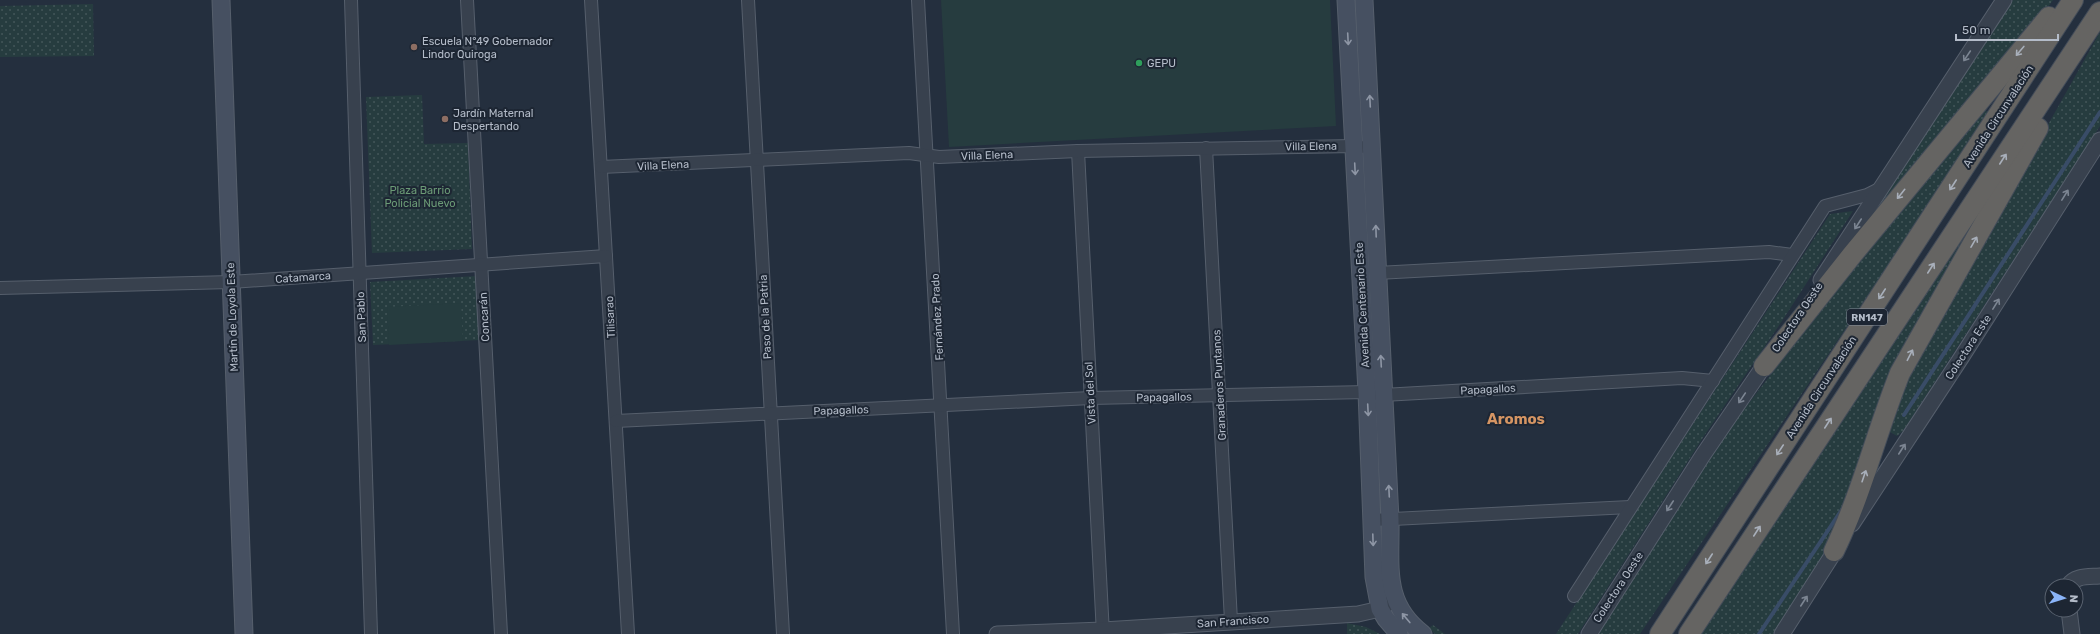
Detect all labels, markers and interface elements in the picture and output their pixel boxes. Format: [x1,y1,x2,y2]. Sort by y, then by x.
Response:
scale bar [1956,16,2058,42]
text: 50 m [1962,23,1990,37]
one-way arrow [1345,32,1352,45]
place label: Escuela N°49 Gobernador Lindor Quiroga [422,35,553,61]
marker: Escuela N°49 Gobernador Lindor Quiroga [409,42,419,52]
one-way arrow [2016,46,2025,57]
one-way arrow [1963,50,1971,61]
place label: GEPU [1147,57,1176,70]
marker: GEPU [1134,58,1144,68]
street label: Avenida Circunvalación [1960,63,2036,170]
one-way arrow [1366,95,1373,108]
place label: Jardín Maternal Despertando [453,107,533,133]
marker: Jardín Maternal Despertando [440,114,450,124]
street label: Villa Elena [1285,140,1337,153]
street label: Villa Elena [961,148,1013,163]
one-way arrow [1999,154,2007,165]
street label: Villa Elena [637,158,689,173]
one-way arrow [1352,162,1359,175]
one-way arrow [1949,179,1957,190]
park label: Plaza Barrio Policial Nuevo [384,184,456,210]
one-way arrow [1897,189,1906,200]
one-way arrow [2062,189,2070,201]
one-way arrow [1854,218,1863,229]
one-way arrow [1372,225,1379,238]
one-way arrow [1970,236,1978,248]
street label: Avenida Centenario Este [1353,242,1372,368]
street label: Martín de Loyola Este [224,262,241,372]
one-way arrow [1927,263,1935,274]
street label: Catamarca [275,269,331,286]
street label: Fernández Prado [929,273,946,361]
street label: Paso de la Patria [757,274,774,360]
street label: Colectora Oeste [1769,280,1826,355]
one-way arrow [1878,288,1886,299]
street label: San Pablo [354,291,369,343]
street label: Concarán [477,292,492,342]
street label: Tilisarao [603,295,618,339]
one-way arrow [1992,298,2000,310]
road number: RN147 [1847,309,1887,325]
street label: Colectora Este [1943,312,1994,382]
street label: Granaderos Puntanos [1210,329,1229,441]
street label: Avenida Circunvalación [1783,334,1859,441]
one-way arrow [1906,349,1914,361]
one-way arrow [1378,355,1385,368]
street label: Vista del Sol [1082,361,1099,424]
street label: Papagallos [1460,382,1516,397]
street label: Papagallos [1136,391,1192,404]
one-way arrow [1738,392,1746,403]
street label: Papagallos [813,403,869,418]
one-way arrow [1364,403,1371,416]
district label: Aromos [1487,410,1545,428]
one-way arrow [1825,417,1833,429]
one-way arrow [1898,443,1906,454]
one-way arrow [1776,444,1784,455]
one-way arrow [1861,471,1869,483]
one-way arrow [1385,485,1392,498]
one-way arrow [1666,500,1674,511]
one-way arrow [1753,526,1761,537]
one-way arrow [1369,533,1377,546]
street label: Colectora Oeste [1591,549,1646,625]
one-way arrow [1705,553,1713,565]
north arrow [2044,578,2084,618]
text: N [2067,594,2080,603]
one-way arrow [1800,596,1808,607]
street label: San Francisco [1197,612,1269,630]
one-way arrow [1402,613,1411,624]

